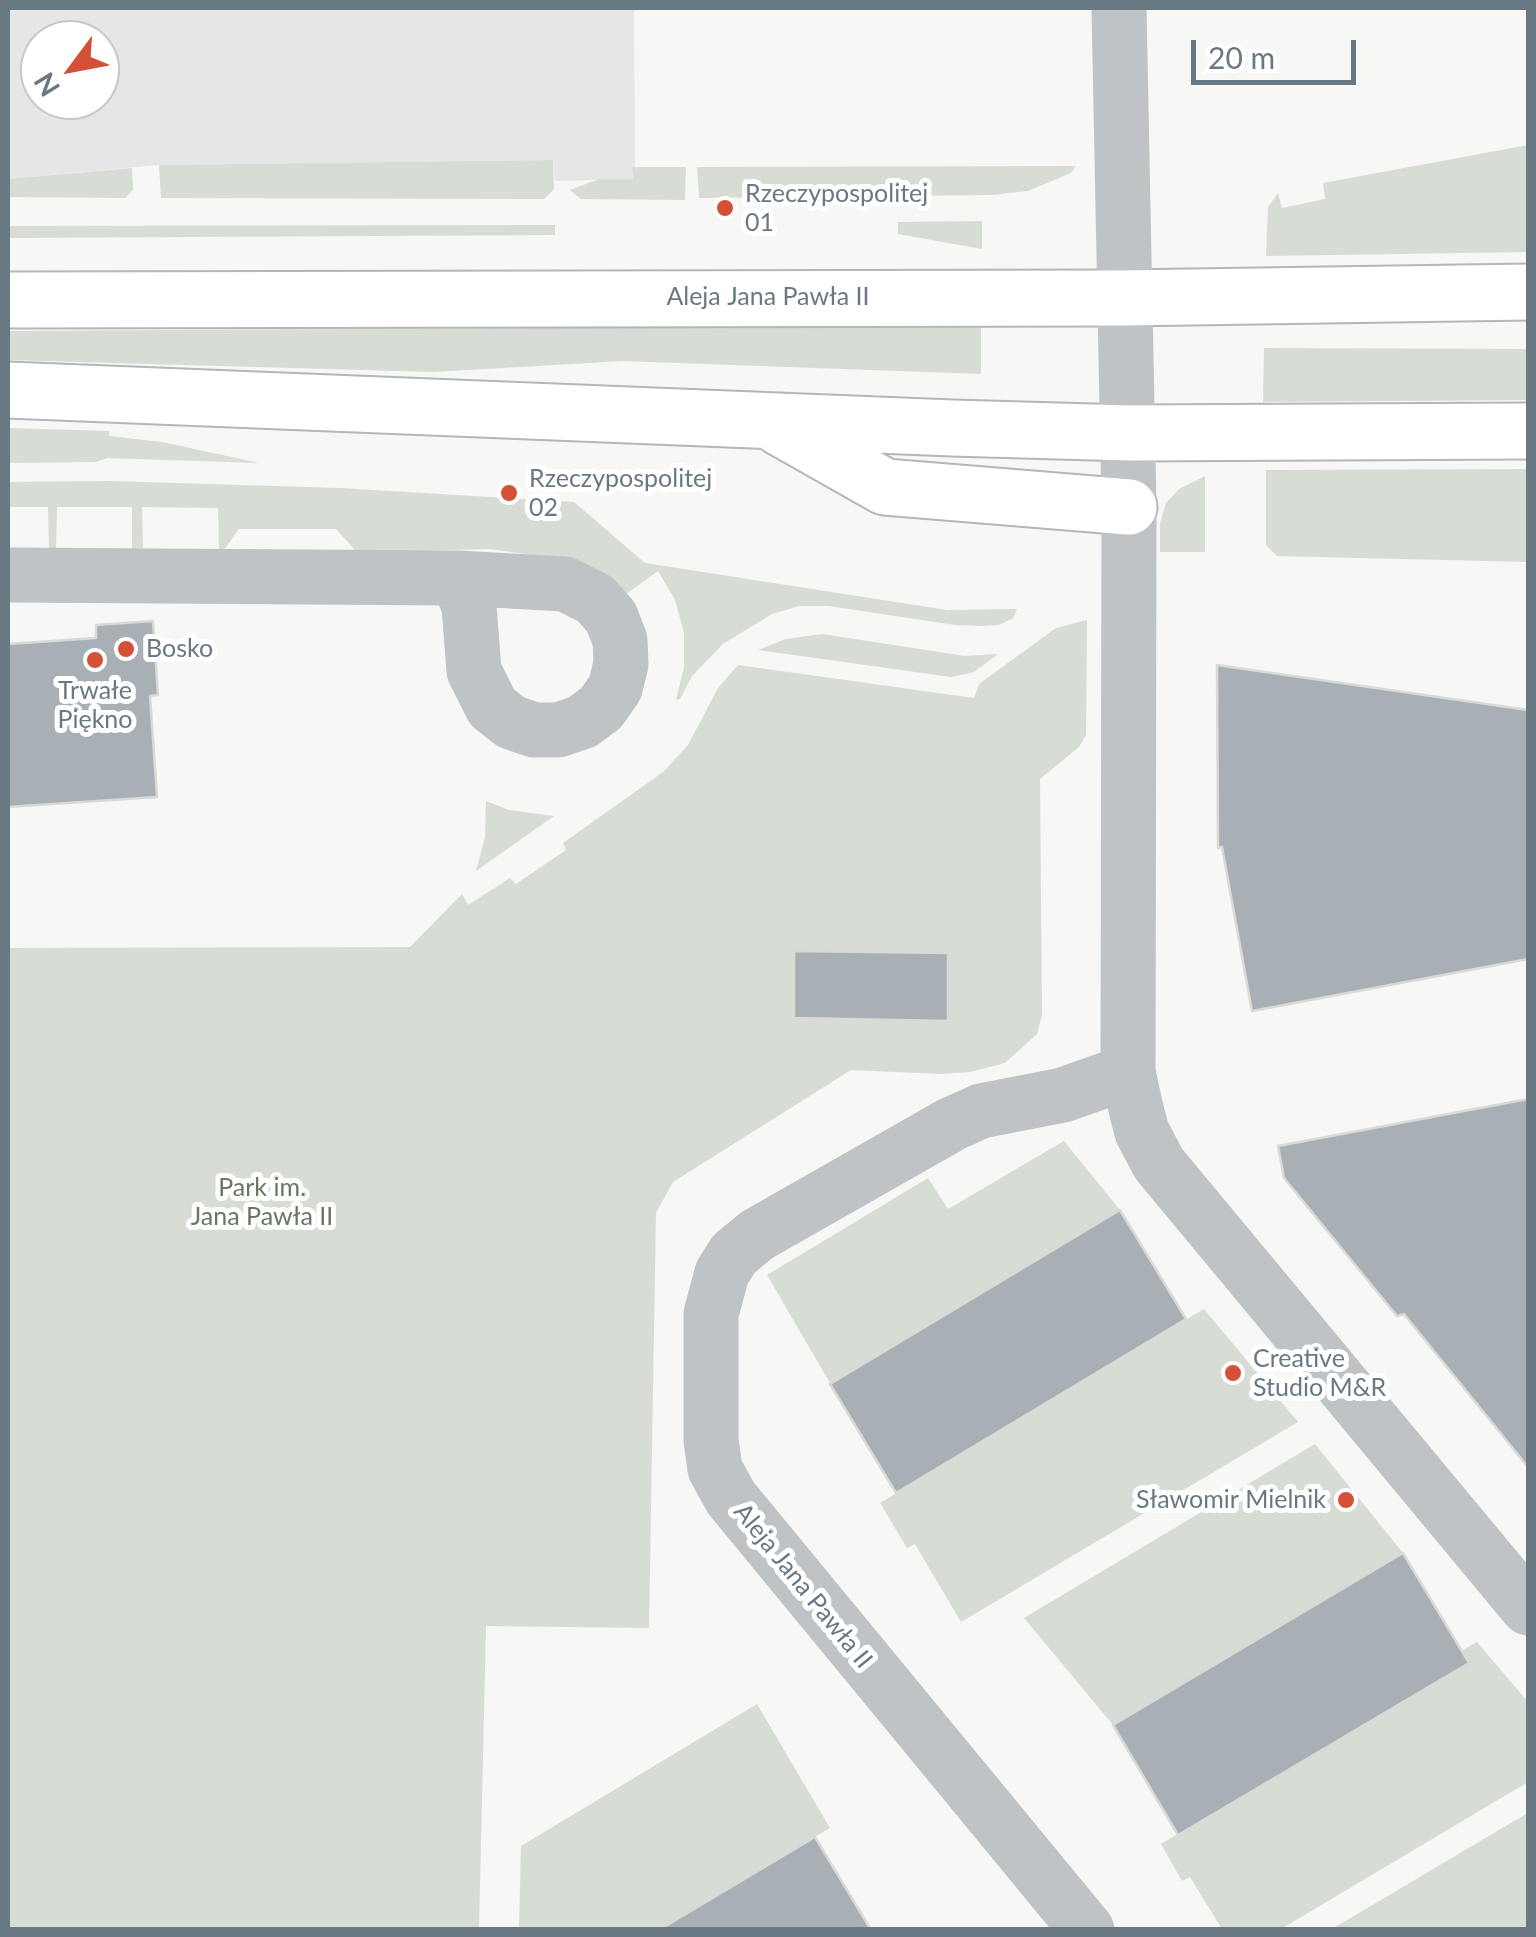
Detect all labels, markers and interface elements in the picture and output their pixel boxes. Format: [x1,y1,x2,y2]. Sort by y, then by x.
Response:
north arrow [20,20,120,120]
scale bar [1196,20,1361,82]
text: 20 m [1208,39,1275,75]
text: N [26,67,66,103]
place label: Rzeczypospolitej 01 [745,179,928,238]
marker: Rzeczypospolitej 01 [714,197,736,219]
street label: Aleja Jana Pawła II [666,282,870,312]
place label: Rzeczypospolitej 02 [529,464,712,523]
marker: Rzeczypospolitej 02 [498,482,520,504]
place label: Bosko [146,634,213,664]
marker: Bosko [115,638,137,660]
marker: Trwałe Piękno [84,649,106,671]
place label: Trwałe Piękno [58,676,132,735]
park label: Park im. Jana Pawła II [191,1173,333,1232]
place label: Creative Studio M&R [1253,1344,1386,1403]
marker: Creative Studio M&R [1222,1362,1244,1384]
place label: Sławomir Mielnik [1136,1485,1326,1515]
marker: Sławomir Mielnik [1335,1489,1357,1511]
street label: Aleja Jana Pawła II [727,1498,879,1674]

